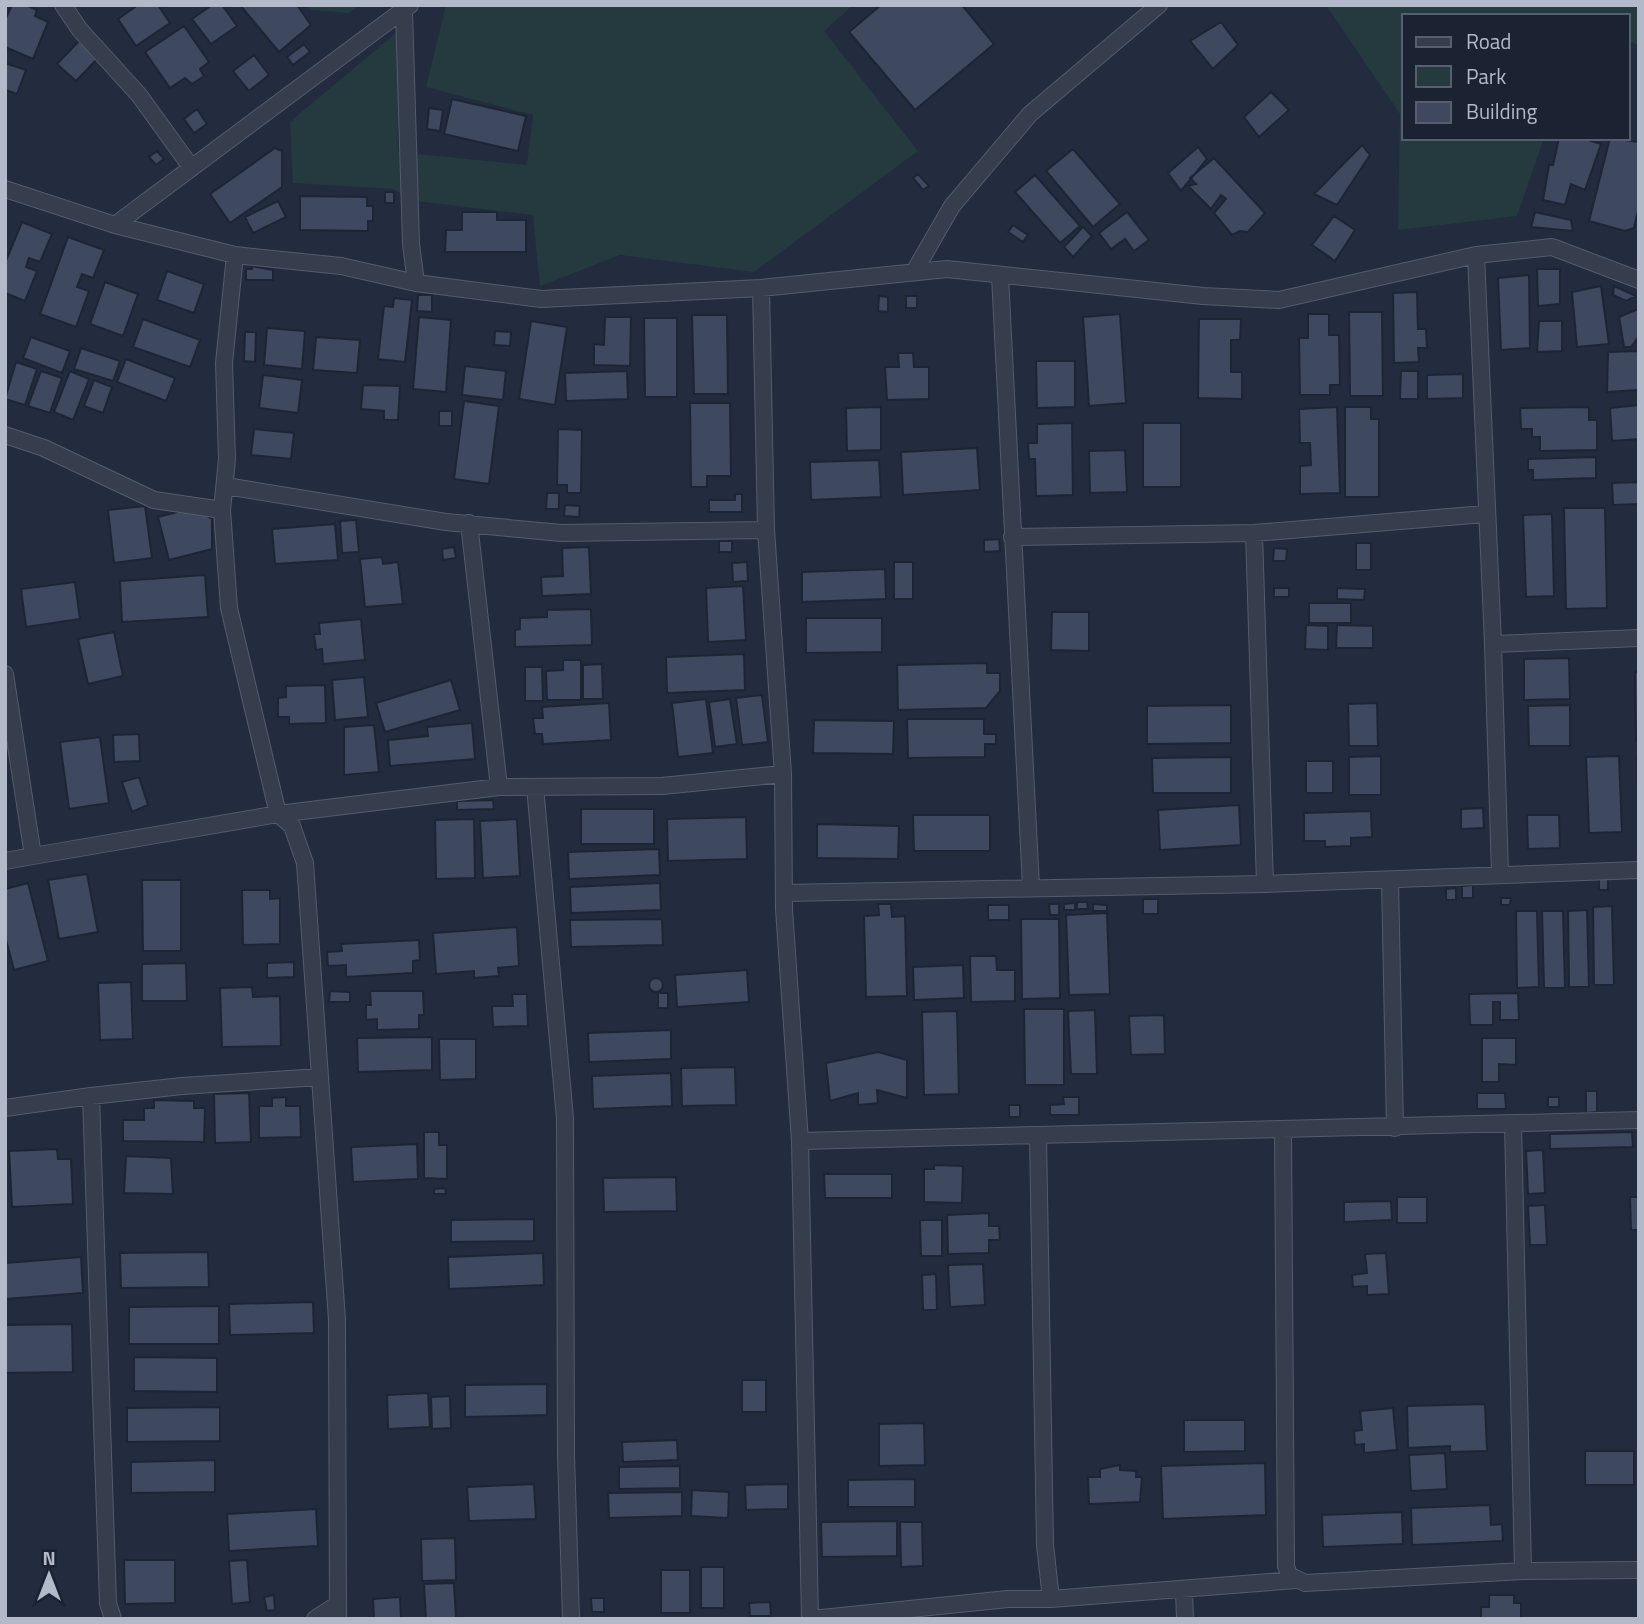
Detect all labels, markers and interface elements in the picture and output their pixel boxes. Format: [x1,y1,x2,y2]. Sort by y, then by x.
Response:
legend [1402,14,1630,140]
text: Road [1466,25,1511,57]
text: Park [1466,60,1506,92]
text: Building [1466,95,1538,127]
north arrow [14,1540,84,1610]
text: N [42,1543,56,1572]

